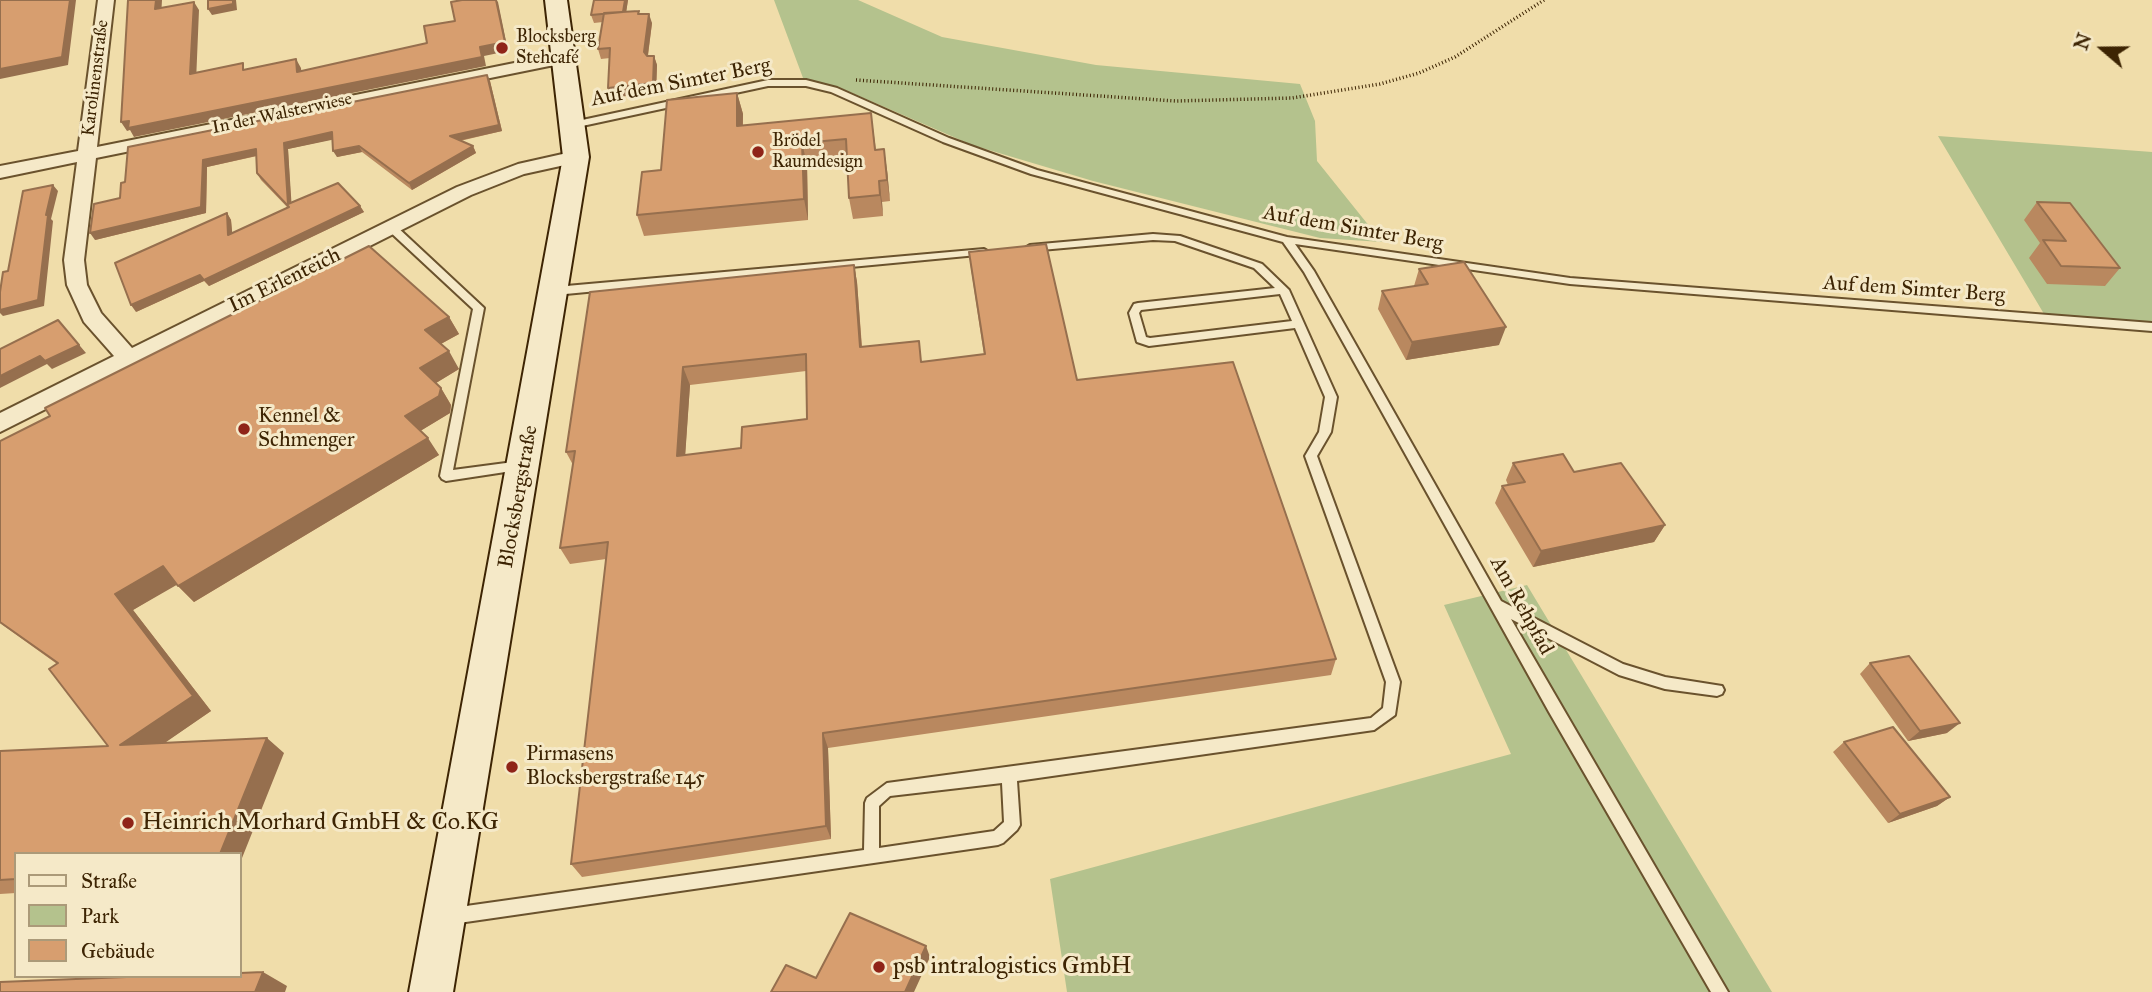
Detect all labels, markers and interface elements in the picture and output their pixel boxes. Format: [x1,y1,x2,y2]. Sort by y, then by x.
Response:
north arrow [2068,14,2138,84]
street label: Karolinenstraße [78,19,114,137]
place label: Blocksberg Stehcafé [516,27,596,70]
text: N [2069,30,2096,53]
marker: Blocksberg Stehcafé [494,40,510,56]
street label: Auf dem Simter Berg [589,53,773,113]
street label: In der Walsterwiese [210,89,354,139]
place label: Brödel Raumdesign [772,131,863,174]
marker: Brödel Raumdesign [750,144,766,160]
street label: Auf dem Simter Berg [1261,201,1445,257]
street label: Im Erlenteich [225,243,345,319]
street label: Auf dem Simter Berg [1822,271,2006,309]
place label: Kennel & Schmenger [258,404,355,454]
marker: Kennel & Schmenger [236,421,252,437]
street label: Blocksbergstraße [494,424,544,570]
street label: Am Rehpfad [1484,553,1558,659]
place label: Pirmasens Blocksbergstraße 145 [526,742,705,792]
marker: Pirmasens Blocksbergstraße 145 [504,759,520,775]
place label: Heinrich Morhard GmbH & Co.KG [142,809,499,837]
marker: Heinrich Morhard GmbH & Co.KG [120,815,136,831]
legend [14,852,242,978]
text: Straße [81,868,137,894]
text: Park [81,903,119,929]
text: Gebäude [81,938,155,964]
place label: psb intralogistics GmbH [893,953,1132,981]
marker: psb intralogistics GmbH [871,959,887,975]

